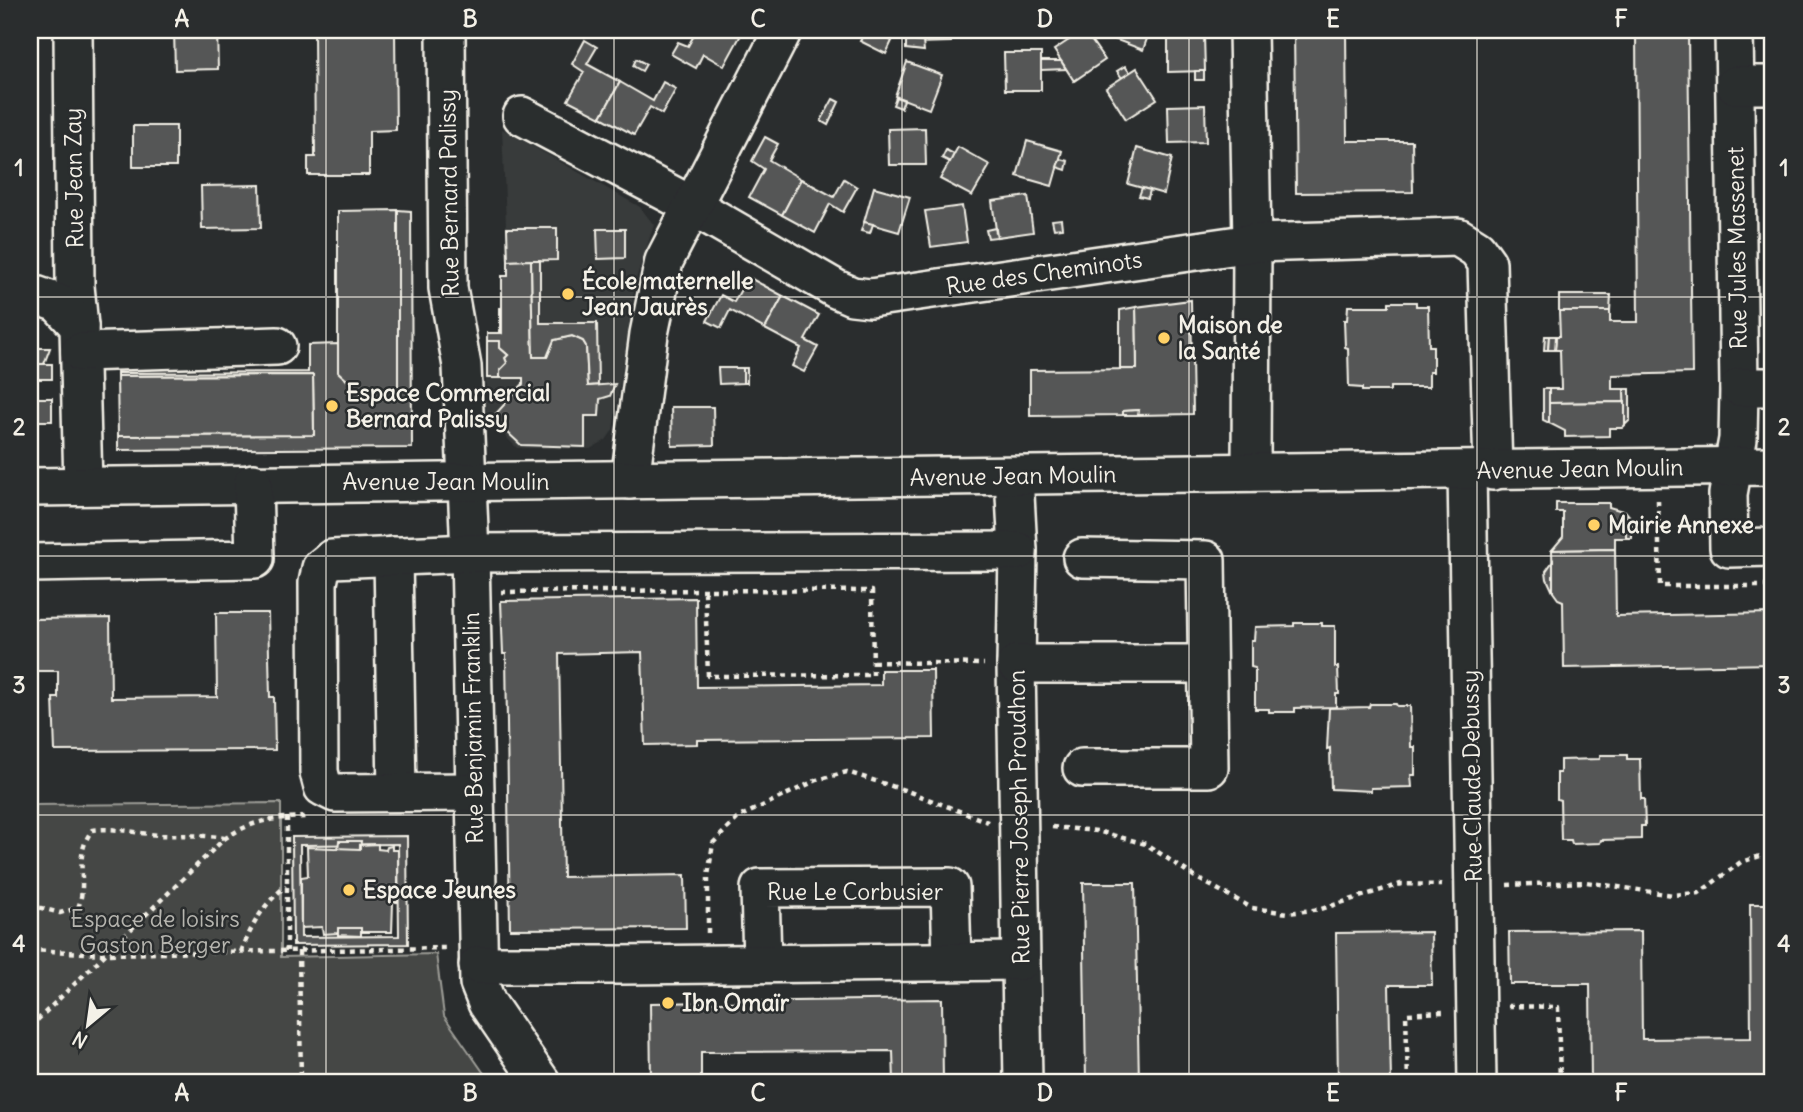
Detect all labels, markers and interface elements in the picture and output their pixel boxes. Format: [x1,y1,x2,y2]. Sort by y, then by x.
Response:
text: A [175,4,190,33]
text: B [462,4,478,33]
text: C [750,4,766,33]
text: D [1037,4,1053,33]
text: E [1326,4,1340,33]
text: F [1614,4,1628,33]
street label: Rue Bernard Palissy [432,89,465,297]
street label: Rue Jean Zay [58,108,89,248]
street label: Rue Jules Massenet [1720,146,1753,350]
text: 1 [14,153,24,182]
text: 1 [1779,153,1789,182]
street label: Rue des Cheminots [944,244,1144,301]
place label: École maternelle Jean Jaurès [582,266,754,321]
marker: École maternelle Jean Jaurès [560,286,576,302]
place label: Maison de la Santé [1178,310,1283,365]
marker: Maison de la Santé [1156,330,1172,346]
place label: Espace Commercial Bernard Palissy [346,378,550,433]
marker: Espace Commercial Bernard Palissy [324,398,340,414]
text: 2 [13,412,26,441]
text: 2 [1778,412,1791,441]
street label: Avenue Jean Moulin [1476,452,1684,485]
street label: Avenue Jean Moulin [909,459,1117,492]
street label: Avenue Jean Moulin [342,467,550,496]
place label: Mairie Annexe [1608,510,1754,539]
marker: Mairie Annexe [1586,517,1602,533]
street label: Rue Benjamin Franklin [456,612,489,844]
street label: Rue Pierre Joseph Proudhon [1001,669,1036,965]
text: 3 [12,670,26,699]
street label: Rue Claude Debussy [1455,670,1488,882]
text: 3 [1777,670,1791,699]
place label: Espace Jeunes [363,875,516,904]
street label: Rue Le Corbusier [767,877,944,906]
marker: Espace Jeunes [341,882,357,898]
park label: Espace de loisirs Gaston Berger [70,904,240,959]
text: 4 [12,929,26,958]
text: 4 [1777,929,1791,958]
place label: Ibn Omaïr [682,988,790,1017]
north arrow [52,990,122,1060]
marker: Ibn Omaïr [660,995,676,1011]
text: N [68,1026,91,1054]
text: A [175,1078,190,1107]
text: B [462,1078,478,1107]
text: C [750,1078,766,1107]
text: D [1037,1078,1053,1107]
text: E [1326,1078,1340,1107]
text: F [1614,1078,1628,1107]

